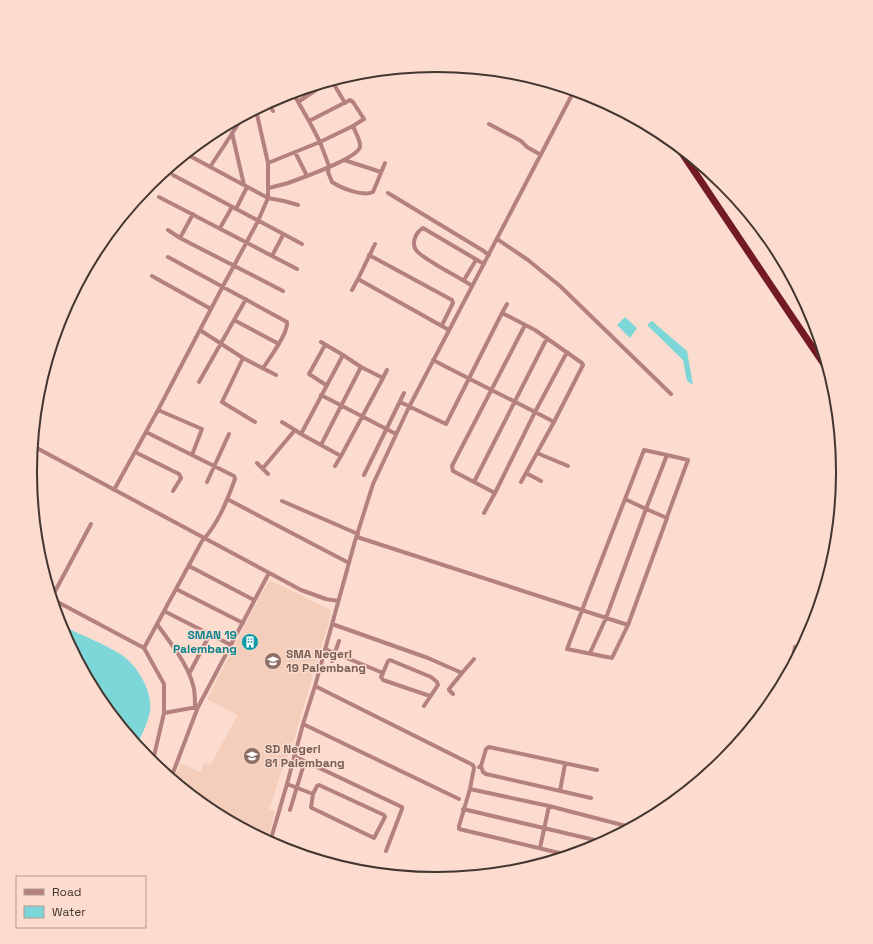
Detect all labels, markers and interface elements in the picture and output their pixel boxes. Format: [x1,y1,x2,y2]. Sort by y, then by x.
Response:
place label: SMAN 19 Palembang [173,627,237,657]
building icon: SMAN 19 Palembang [240,632,260,652]
place label: SMA Negeri 19 Palembang [286,646,366,676]
school or university icon: SMA Negeri 19 Palembang [263,651,283,671]
place label: SD Negeri 81 Palembang [265,741,345,771]
school or university icon: SD Negeri 81 Palembang [242,746,262,766]
legend [16,876,146,928]
text: Road [52,884,81,900]
text: Water [52,904,86,920]

